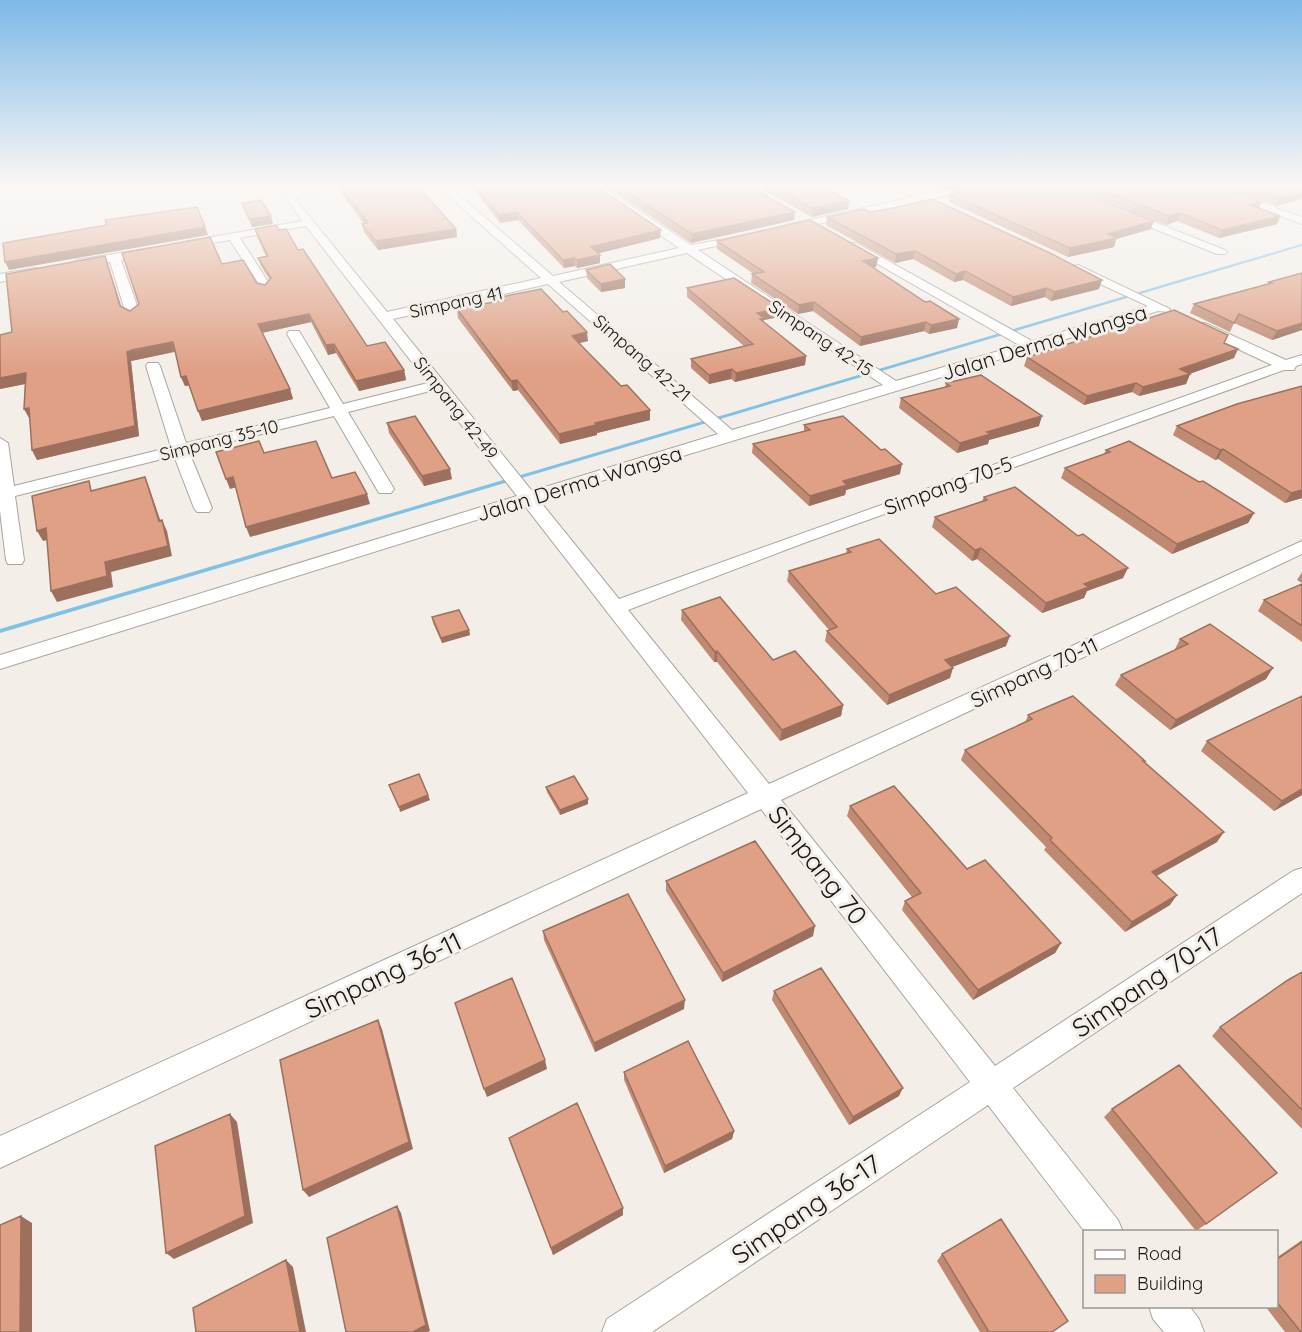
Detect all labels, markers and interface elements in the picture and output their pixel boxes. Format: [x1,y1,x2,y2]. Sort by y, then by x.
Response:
street label: Simpang 41 [407,281,505,323]
street label: Simpang 42-15 [764,295,878,381]
street label: Jalan Derma Wangsa [938,298,1150,386]
street label: Simpang 42-21 [588,309,696,407]
street label: Simpang 42-49 [409,352,503,464]
street label: Simpang 35-10 [157,414,281,466]
street label: Jalan Derma Wangsa [473,439,685,527]
street label: Simpang 70-5 [880,450,1016,520]
street label: Simpang 70-11 [966,631,1102,713]
street label: Simpang 70 [761,799,875,931]
street label: Simpang 70-17 [1065,920,1229,1044]
street label: Simpang 36-11 [299,924,467,1026]
street label: Simpang 36-17 [725,1147,887,1271]
legend [1083,1230,1278,1308]
text: Road [1137,1242,1182,1265]
text: Building [1137,1272,1203,1295]

